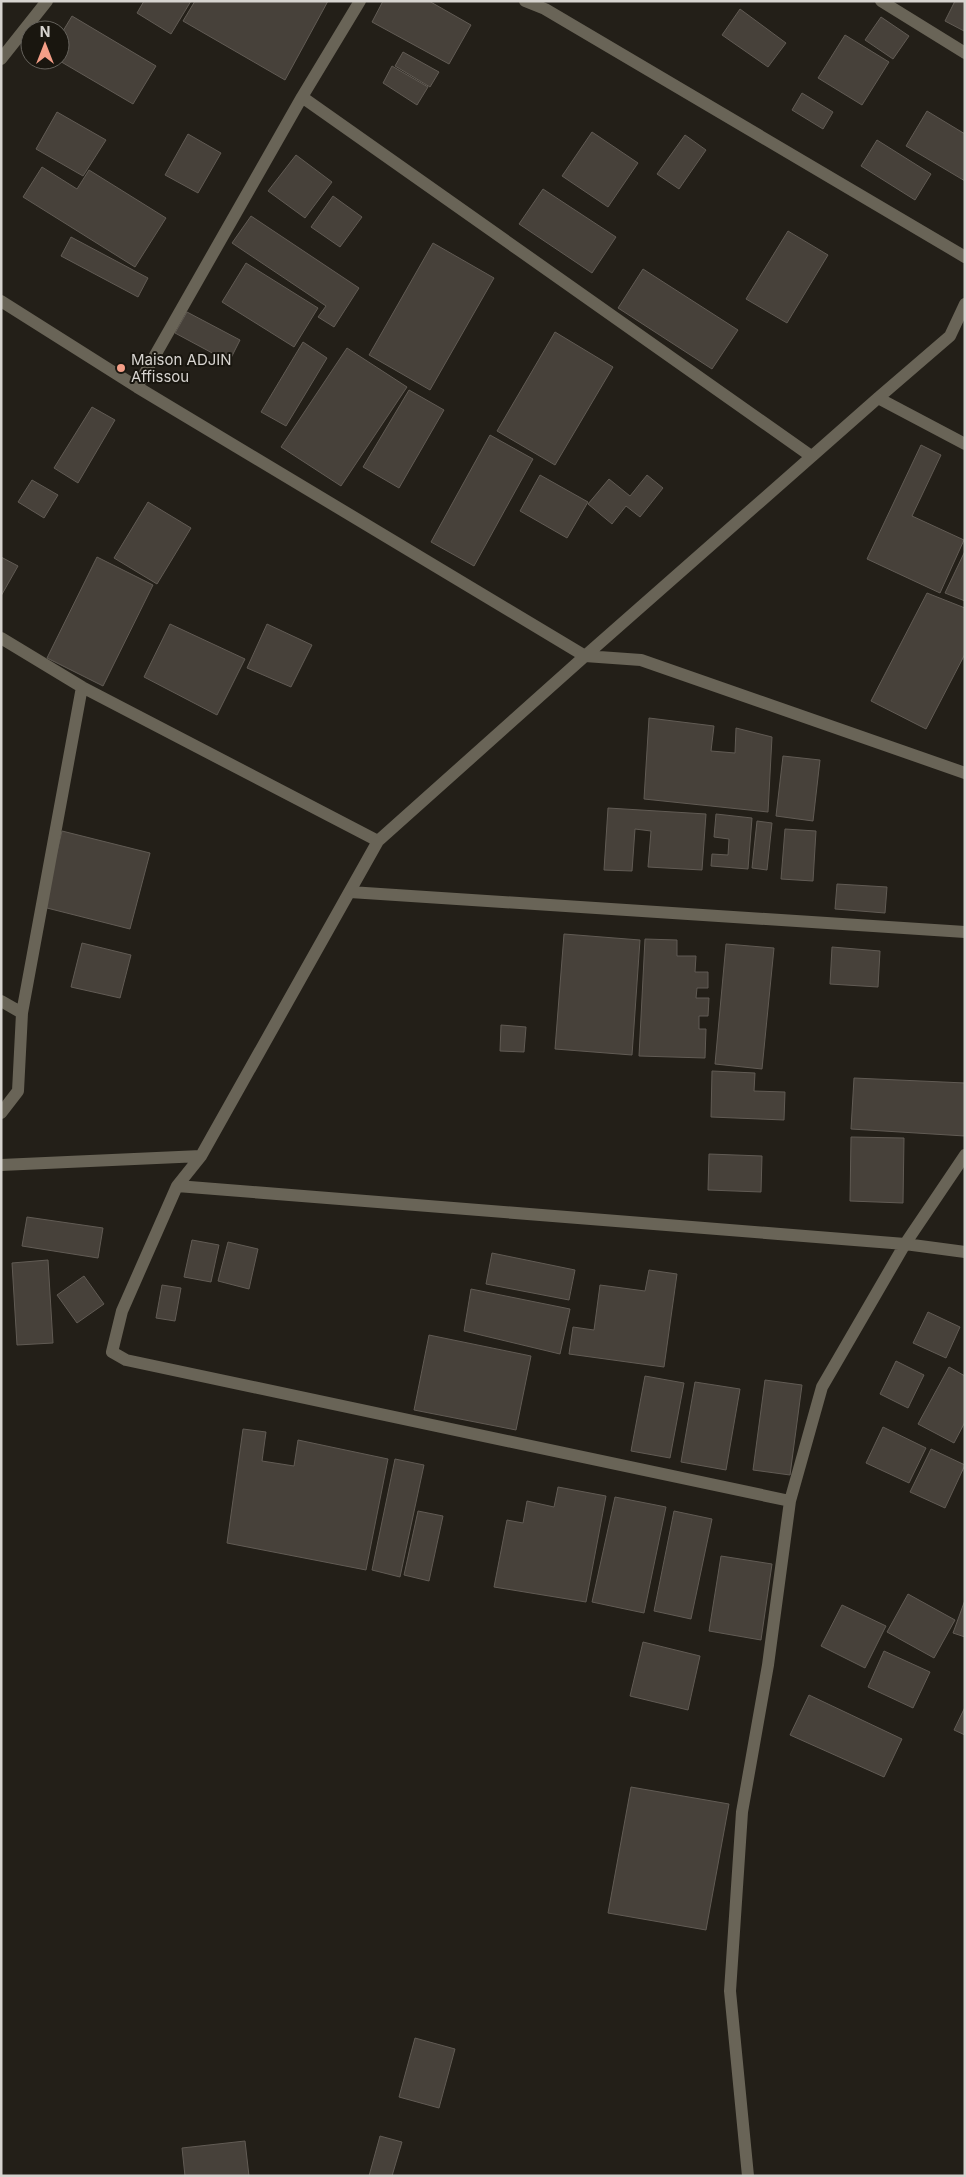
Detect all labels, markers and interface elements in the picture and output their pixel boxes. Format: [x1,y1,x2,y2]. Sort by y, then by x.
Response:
north arrow [20,20,70,70]
text: N [40,23,50,40]
place label: Maison ADJIN Affissou [131,350,232,386]
marker: Maison ADJIN Affissou [115,362,127,374]

